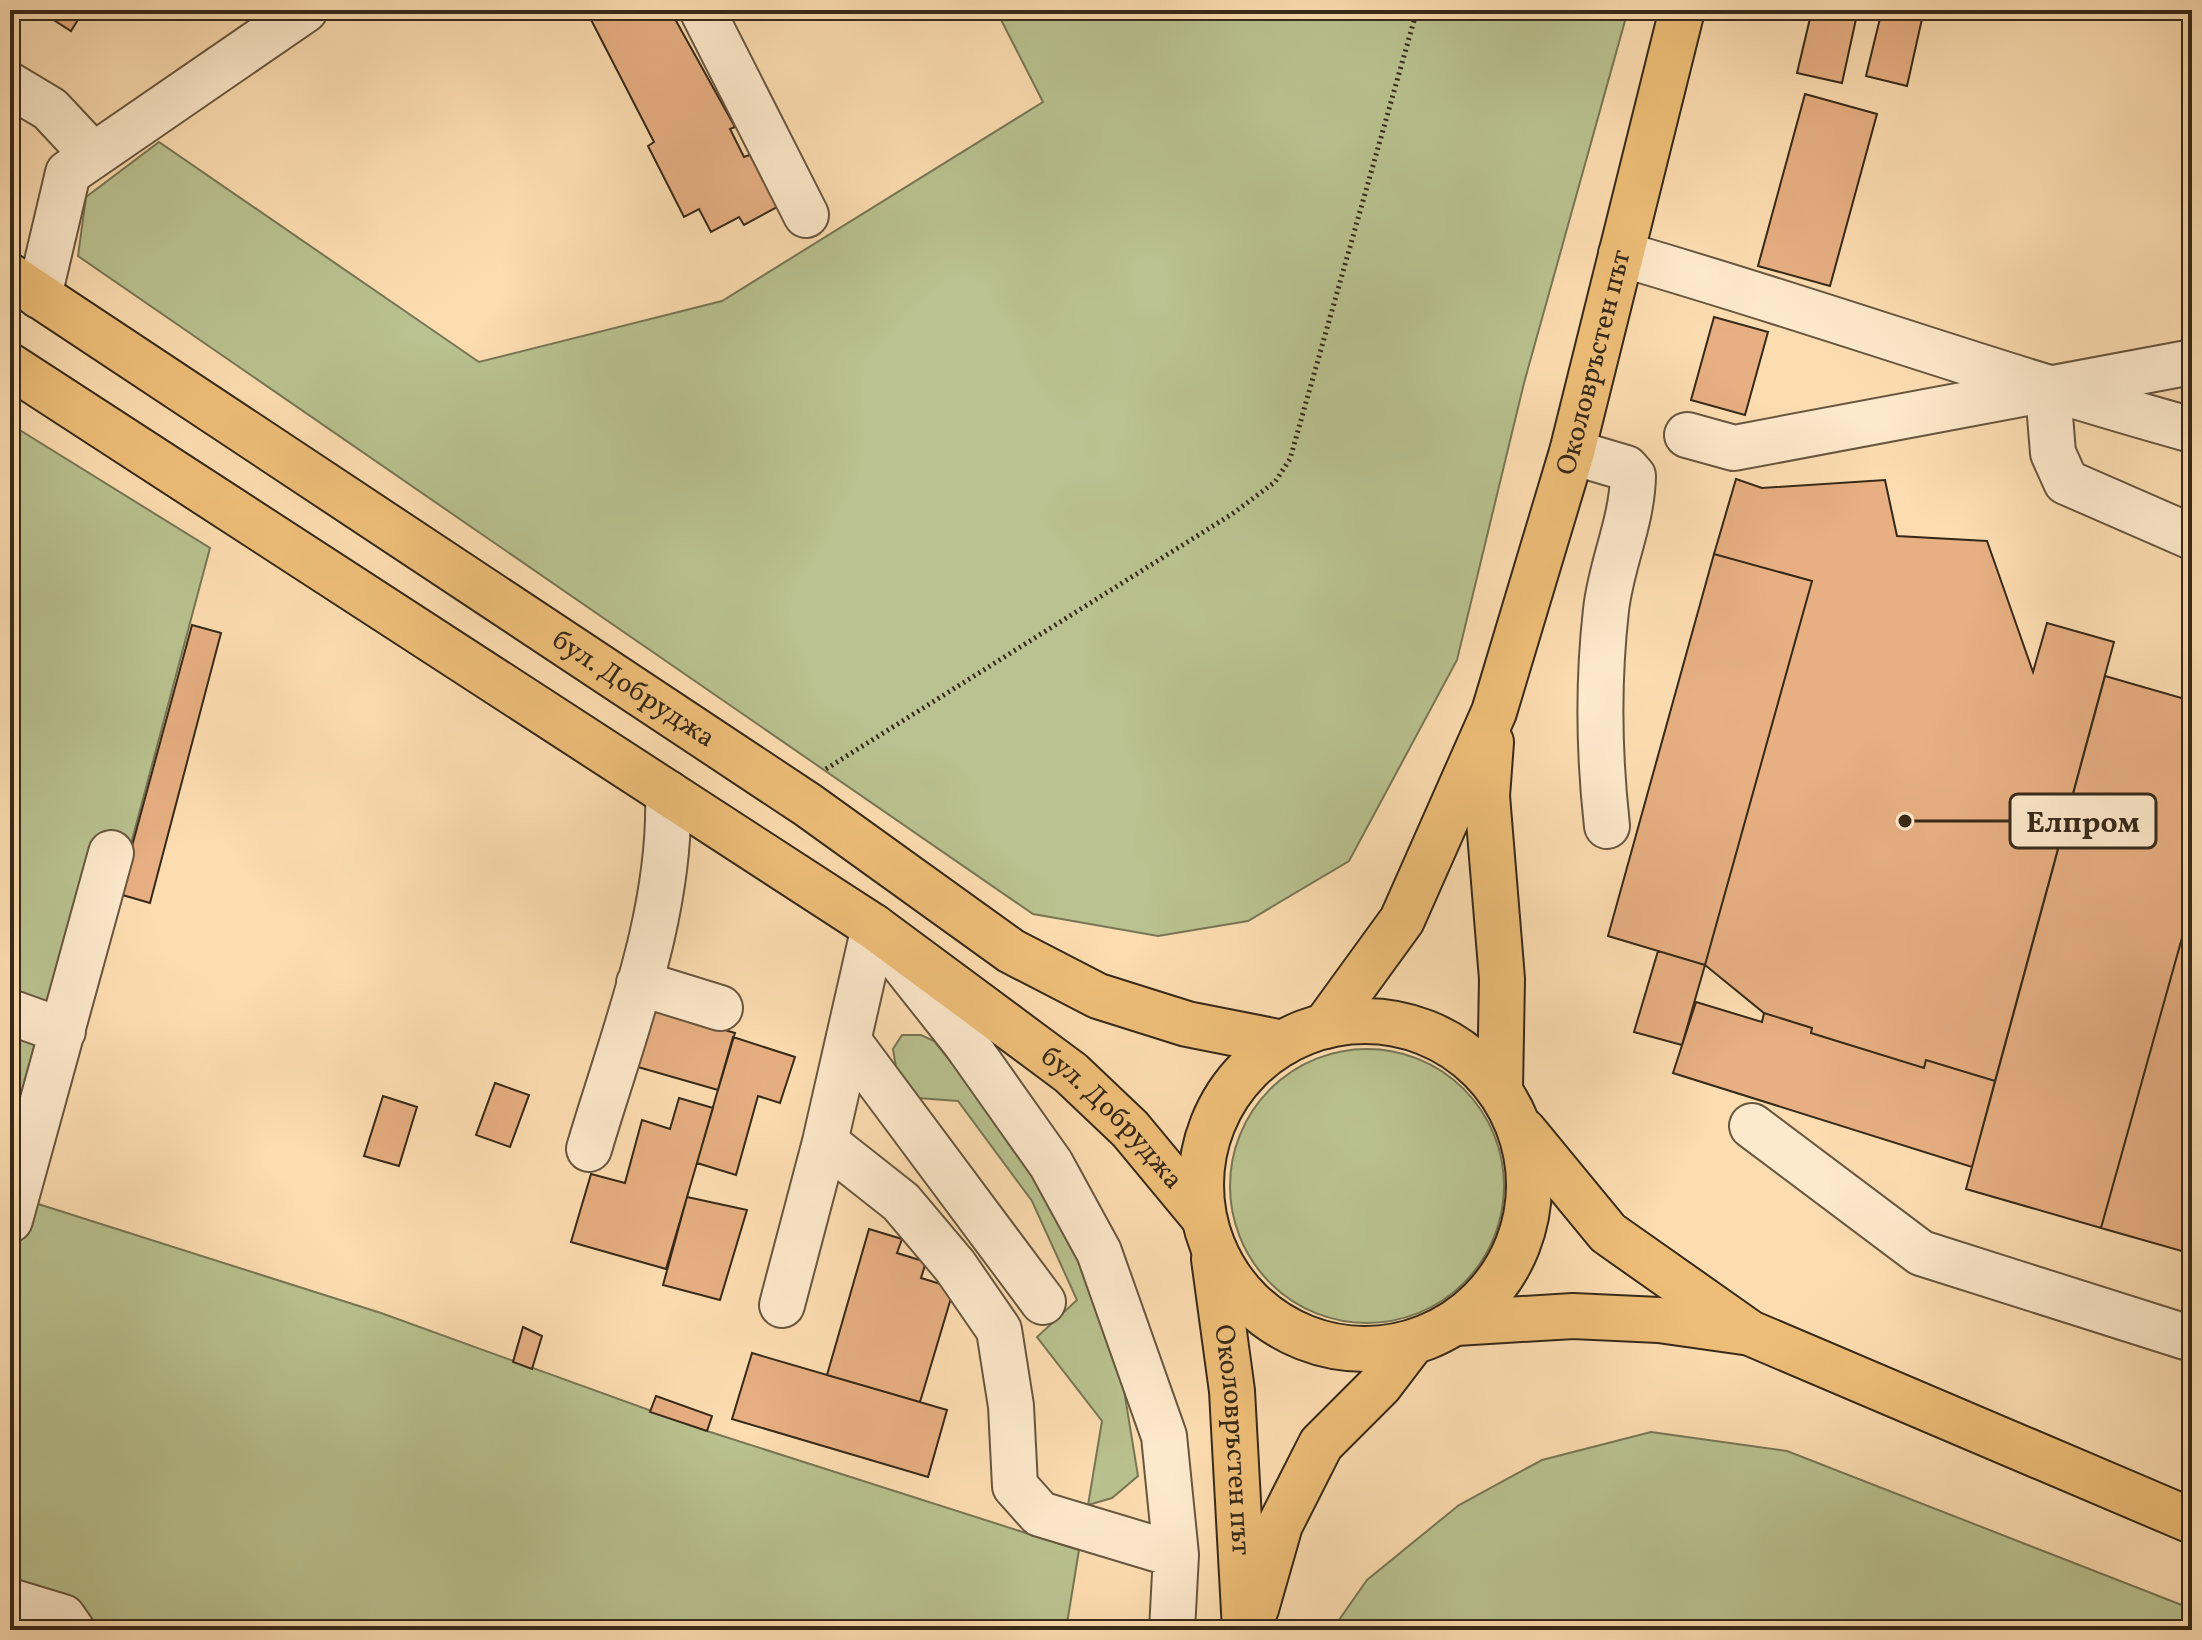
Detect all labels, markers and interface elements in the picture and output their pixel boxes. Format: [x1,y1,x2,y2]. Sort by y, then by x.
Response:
street label: Околовръстен път [1547,246,1641,480]
street label: бул. Добруджа [544,621,723,758]
callout: Елпром [2010,794,2156,848]
text: Елпром [2026,803,2140,845]
street label: бул. Добруджа [1032,1037,1192,1198]
street label: Околовръстен път [1204,1322,1260,1556]

